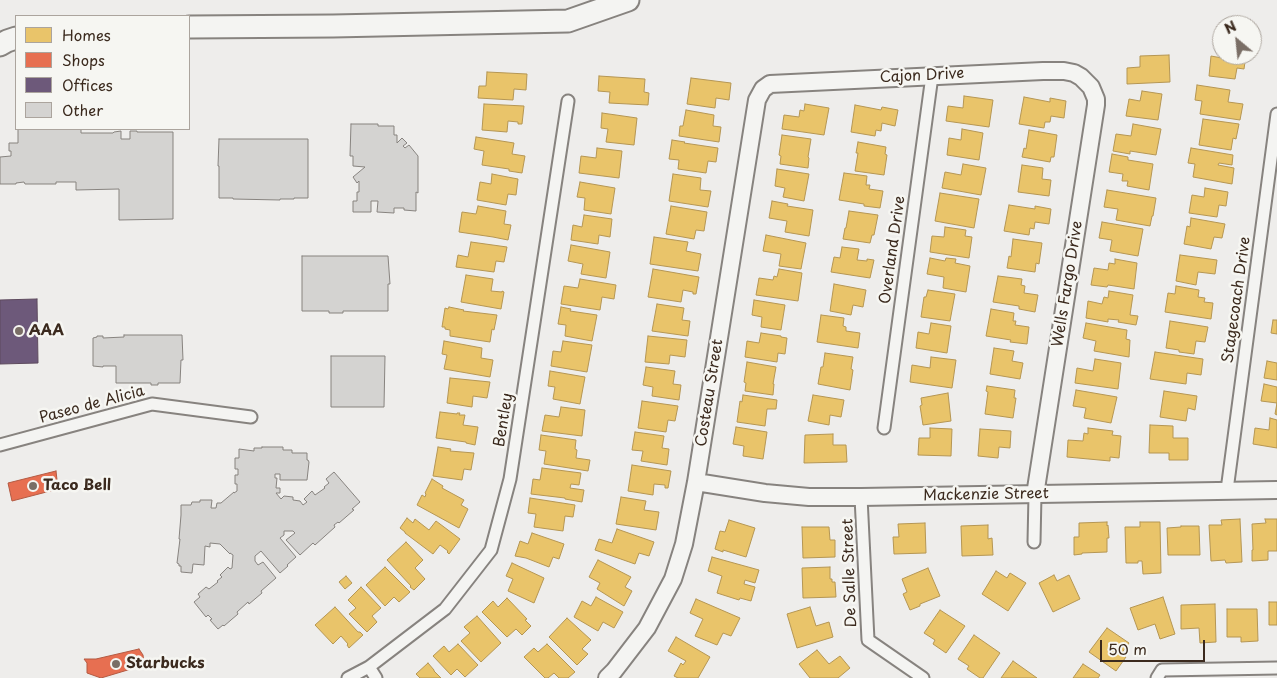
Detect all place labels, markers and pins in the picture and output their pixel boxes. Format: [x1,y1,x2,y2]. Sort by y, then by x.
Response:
place label: AAA [29,322,64,340]
marker: AAA [13,325,25,337]
place label: Taco Bell [43,477,111,495]
marker: Taco Bell [27,480,39,492]
place label: Starbucks [126,655,205,673]
marker: Starbucks [110,658,122,670]

